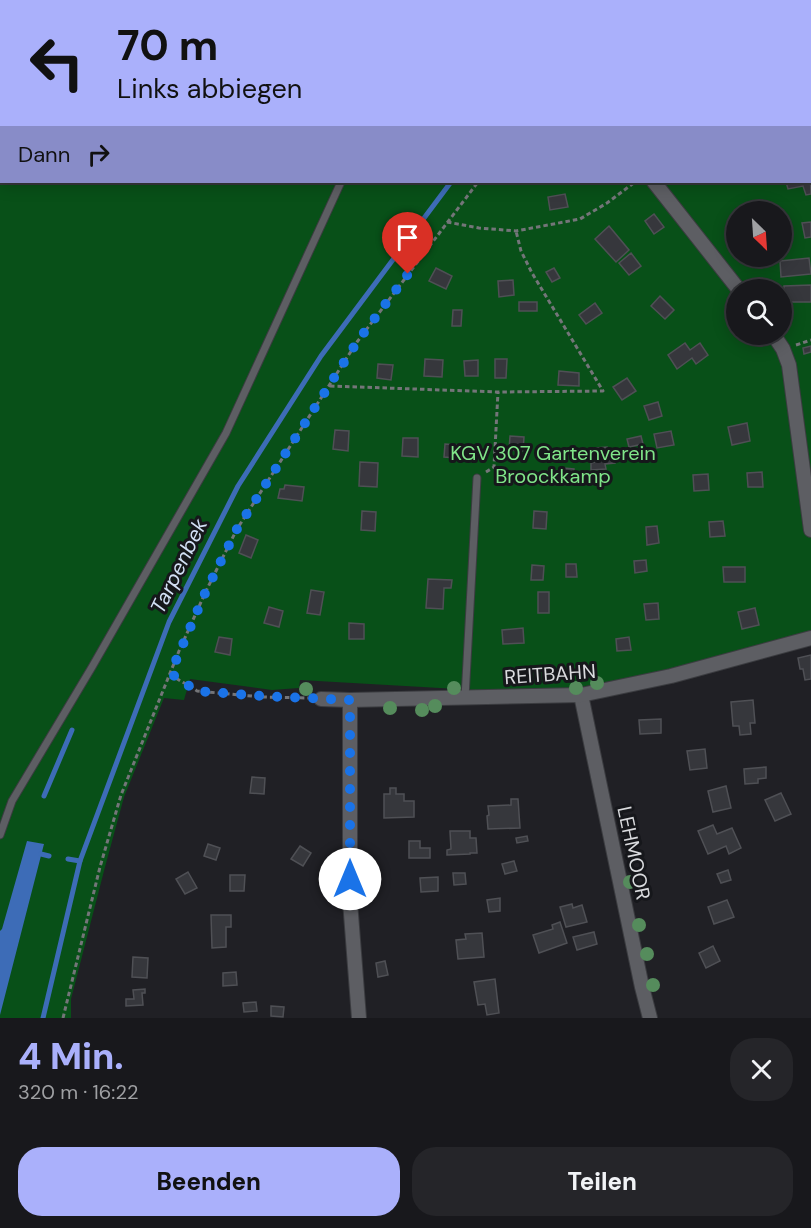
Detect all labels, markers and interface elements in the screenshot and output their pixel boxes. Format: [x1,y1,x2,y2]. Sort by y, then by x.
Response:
text: 70 m [117,18,218,73]
icon: left [18,24,96,102]
text: Links abbiegen [117,71,302,106]
icon: right [82,138,115,171]
text: Dann [18,140,70,169]
north arrow [726,201,792,267]
map controls [726,201,792,345]
pin [382,212,433,274]
icon: arrive [391,221,424,254]
button: search [726,279,792,345]
park label: KGV 307 Gartenverein Broockkamp [450,440,656,489]
water label: Tarpenbek [144,514,214,618]
street label: REITBAHN [503,658,597,690]
street label: LEHMOOR [611,804,657,902]
position arrow [318,847,382,911]
text: 4 Min. [18,1033,124,1080]
button: close [730,1038,793,1101]
text: 320 m · 16:22 [18,1079,138,1105]
button: Beenden [18,1147,400,1216]
button: Teilen [412,1147,793,1216]

